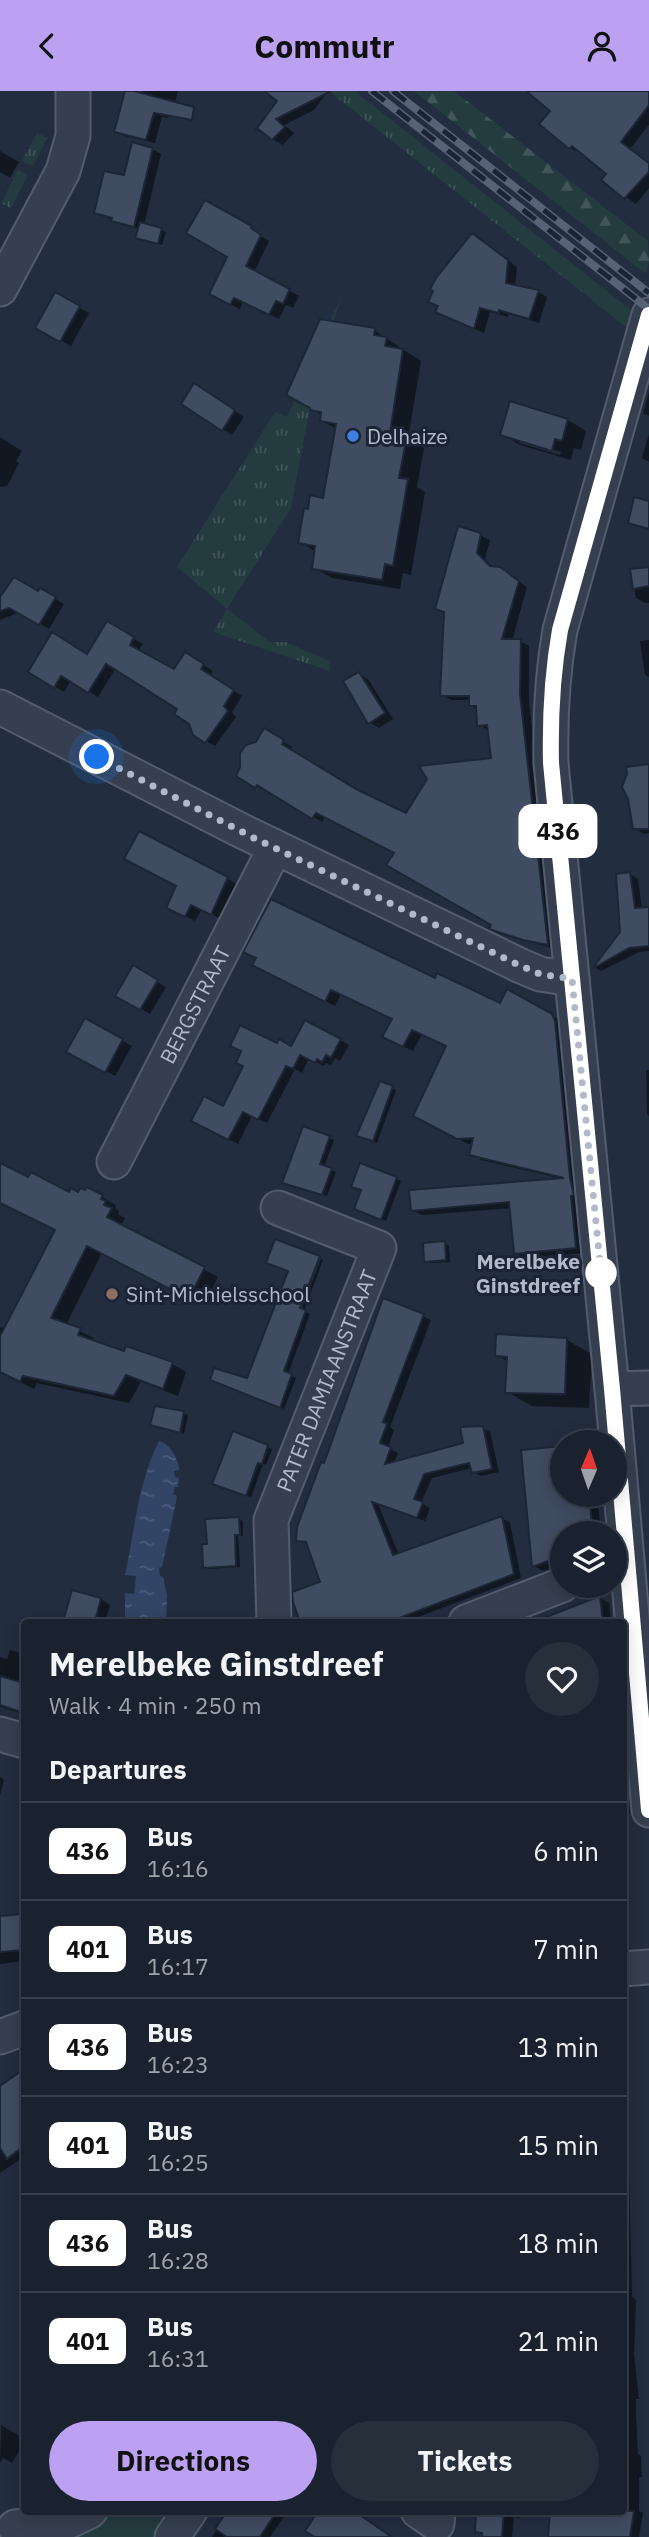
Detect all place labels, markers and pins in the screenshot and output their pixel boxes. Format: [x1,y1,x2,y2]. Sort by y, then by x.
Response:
place label: Delhaize [367,422,448,450]
marker: Delhaize [345,428,361,444]
place label: Merelbeke Ginstdreef [476,1247,580,1299]
marker: Merelbeke Ginstdreef [586,1258,616,1288]
place label: Sint-Michielsschool [126,1280,310,1308]
marker: Sint-Michielsschool [104,1286,120,1302]

